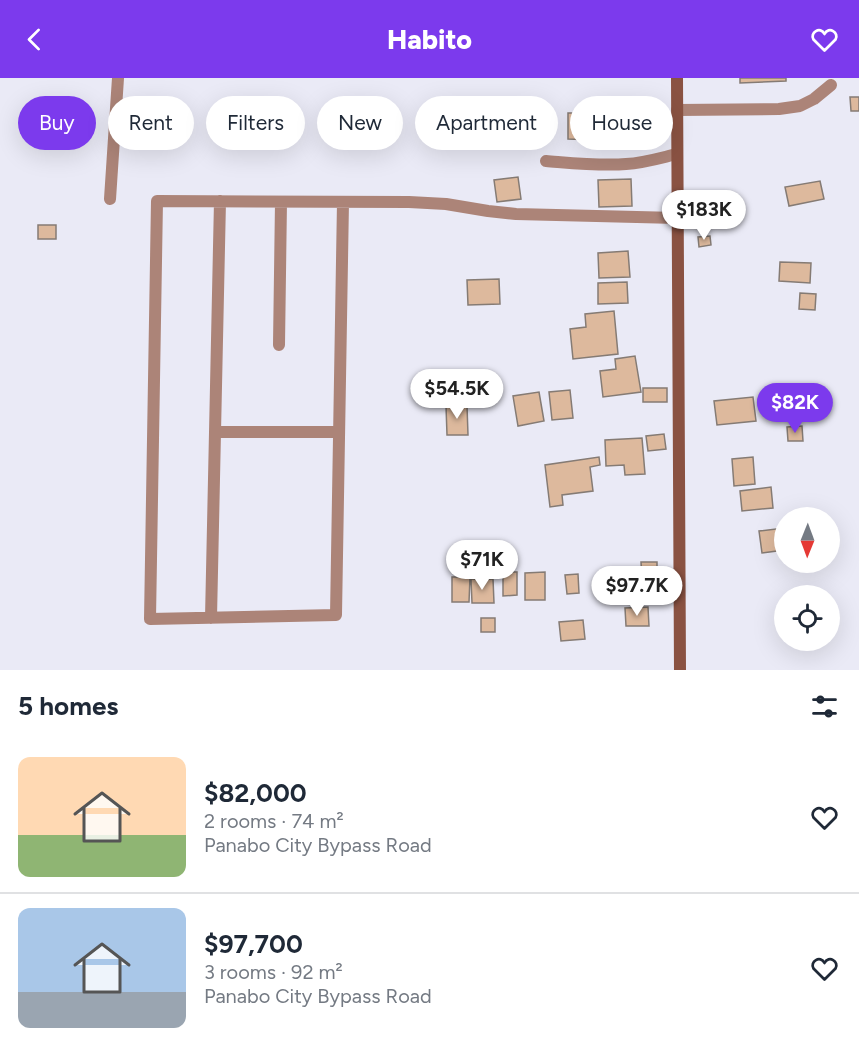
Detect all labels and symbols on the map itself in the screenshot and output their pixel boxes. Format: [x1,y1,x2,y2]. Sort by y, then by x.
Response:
pin: $183K [662,190,746,241]
pin: $54.5K [408,369,506,420]
pin: $82K [759,383,831,434]
north arrow [774,507,840,573]
pin: $71K [446,540,518,591]
pin: $97.7K [588,566,686,617]

